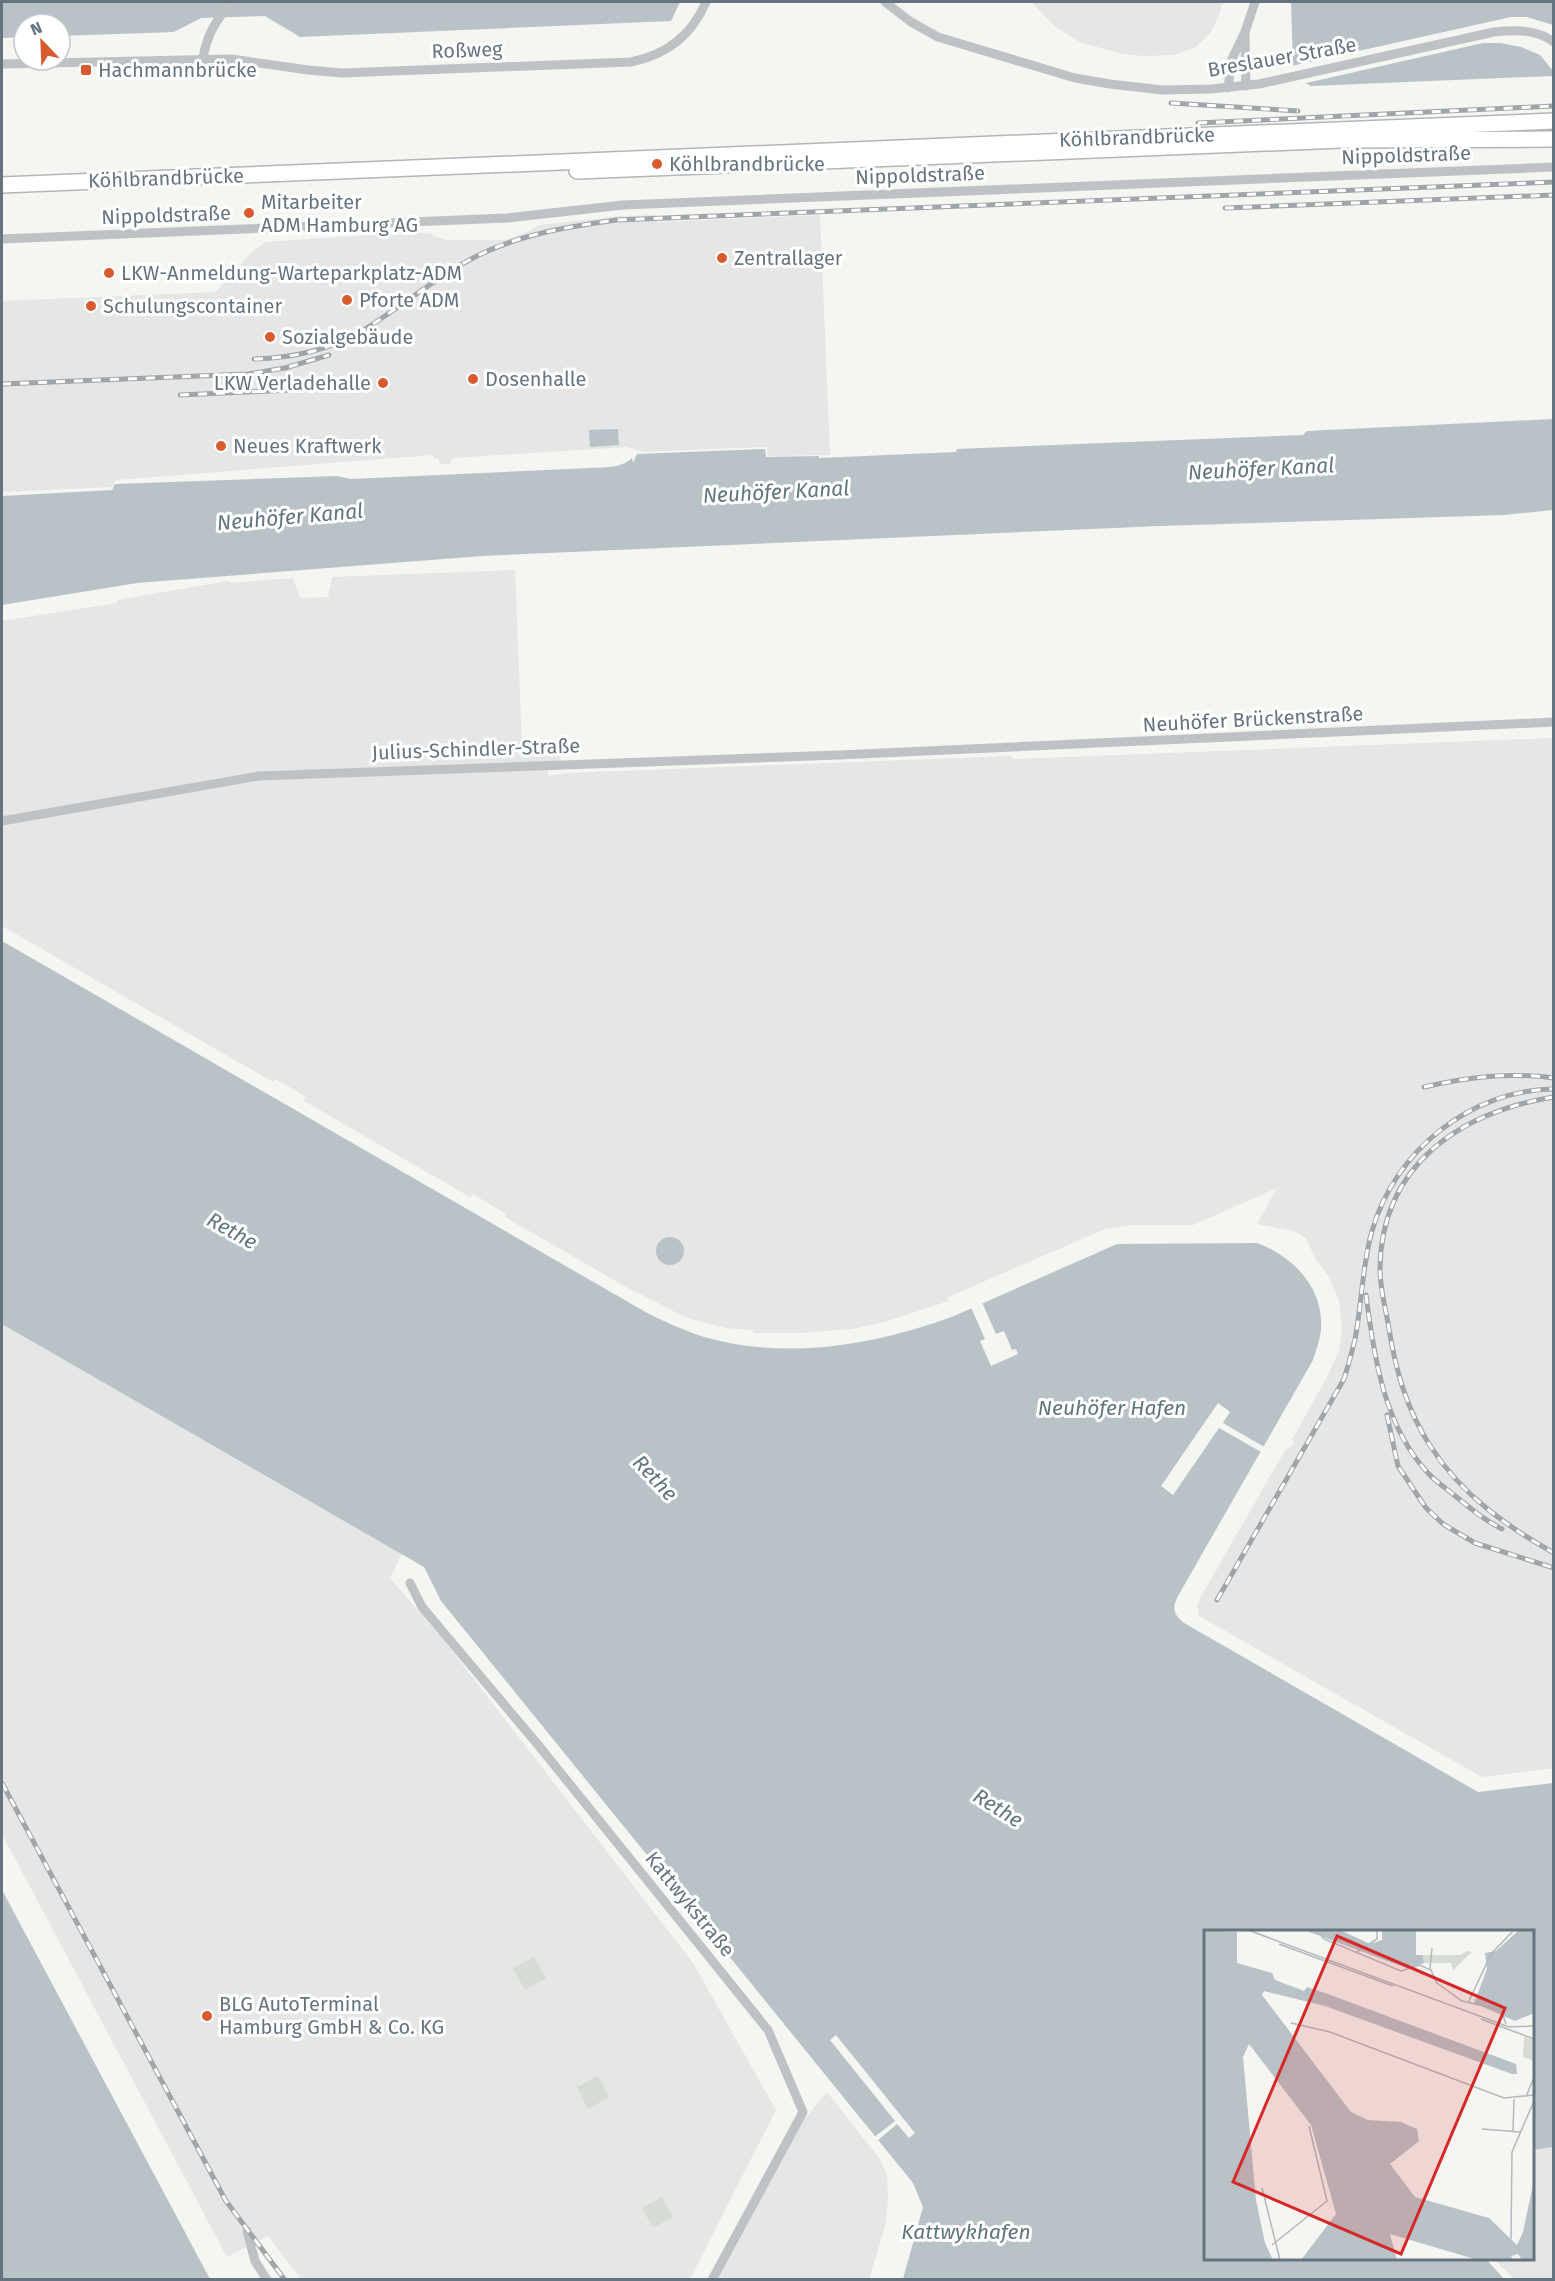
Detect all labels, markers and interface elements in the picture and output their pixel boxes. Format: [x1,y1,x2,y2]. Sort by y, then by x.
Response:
north arrow [12,12,72,72]
text: N [28,18,45,39]
street label: Breslauer Straße [1206,32,1358,82]
street label: Roßweg [431,37,503,63]
place label: Hachmannbrücke [98,58,257,82]
marker: Hachmannbrücke [79,63,93,77]
street label: Köhlbrandbrücke [1059,122,1215,152]
street label: Nippoldstraße [1341,141,1471,169]
place label: Köhlbrandbrücke [669,152,825,176]
marker: Köhlbrandbrücke [650,157,664,171]
street label: Nippoldstraße [855,161,985,189]
street label: Köhlbrandbrücke [88,163,244,193]
place label: Mitarbeiter ADM Hamburg AG [261,190,418,237]
street label: Nippoldstraße [101,201,231,229]
marker: Mitarbeiter ADM Hamburg AG [242,206,256,220]
place label: Zentrallager [734,246,843,270]
marker: Zentrallager [715,251,729,265]
place label: LKW-Anmeldung-Warteparkplatz-ADM [121,261,462,285]
marker: LKW-Anmeldung-Warteparkplatz-ADM [102,266,116,280]
place label: Pforte ADM [359,288,459,312]
marker: Pforte ADM [340,293,354,307]
place label: Schulungscontainer [103,294,282,318]
marker: Schulungscontainer [84,299,98,313]
place label: Sozialgebäude [282,325,413,349]
marker: Sozialgebäude [263,330,277,344]
place label: Dosenhalle [485,367,586,391]
place label: LKW Verladehalle [214,371,371,395]
marker: Dosenhalle [466,372,480,386]
marker: LKW Verladehalle [376,376,390,390]
place label: Neues Kraftwerk [233,434,382,458]
marker: Neues Kraftwerk [214,439,228,453]
water label: Neuhöfer Kanal [1187,452,1335,486]
water label: Neuhöfer Kanal [702,475,850,509]
water label: Neuhöfer Kanal [216,498,364,536]
street label: Neuhöfer Brückenstraße [1142,701,1364,737]
street label: Julius-Schindler-Straße [371,733,581,765]
water label: Rethe [202,1207,262,1255]
water label: Neuhöfer Hafen [1038,1395,1186,1421]
water label: Rethe [627,1450,683,1507]
water label: Rethe [968,1783,1028,1833]
street label: Kattwykstraße [640,1847,740,1961]
inset map [1204,1930,1534,2260]
place label: BLG AutoTerminal Hamburg GmbH & Co. KG [219,1992,444,2039]
marker: BLG AutoTerminal Hamburg GmbH & Co. KG [200,2009,214,2023]
water label: Kattwykhafen [901,2219,1031,2245]

